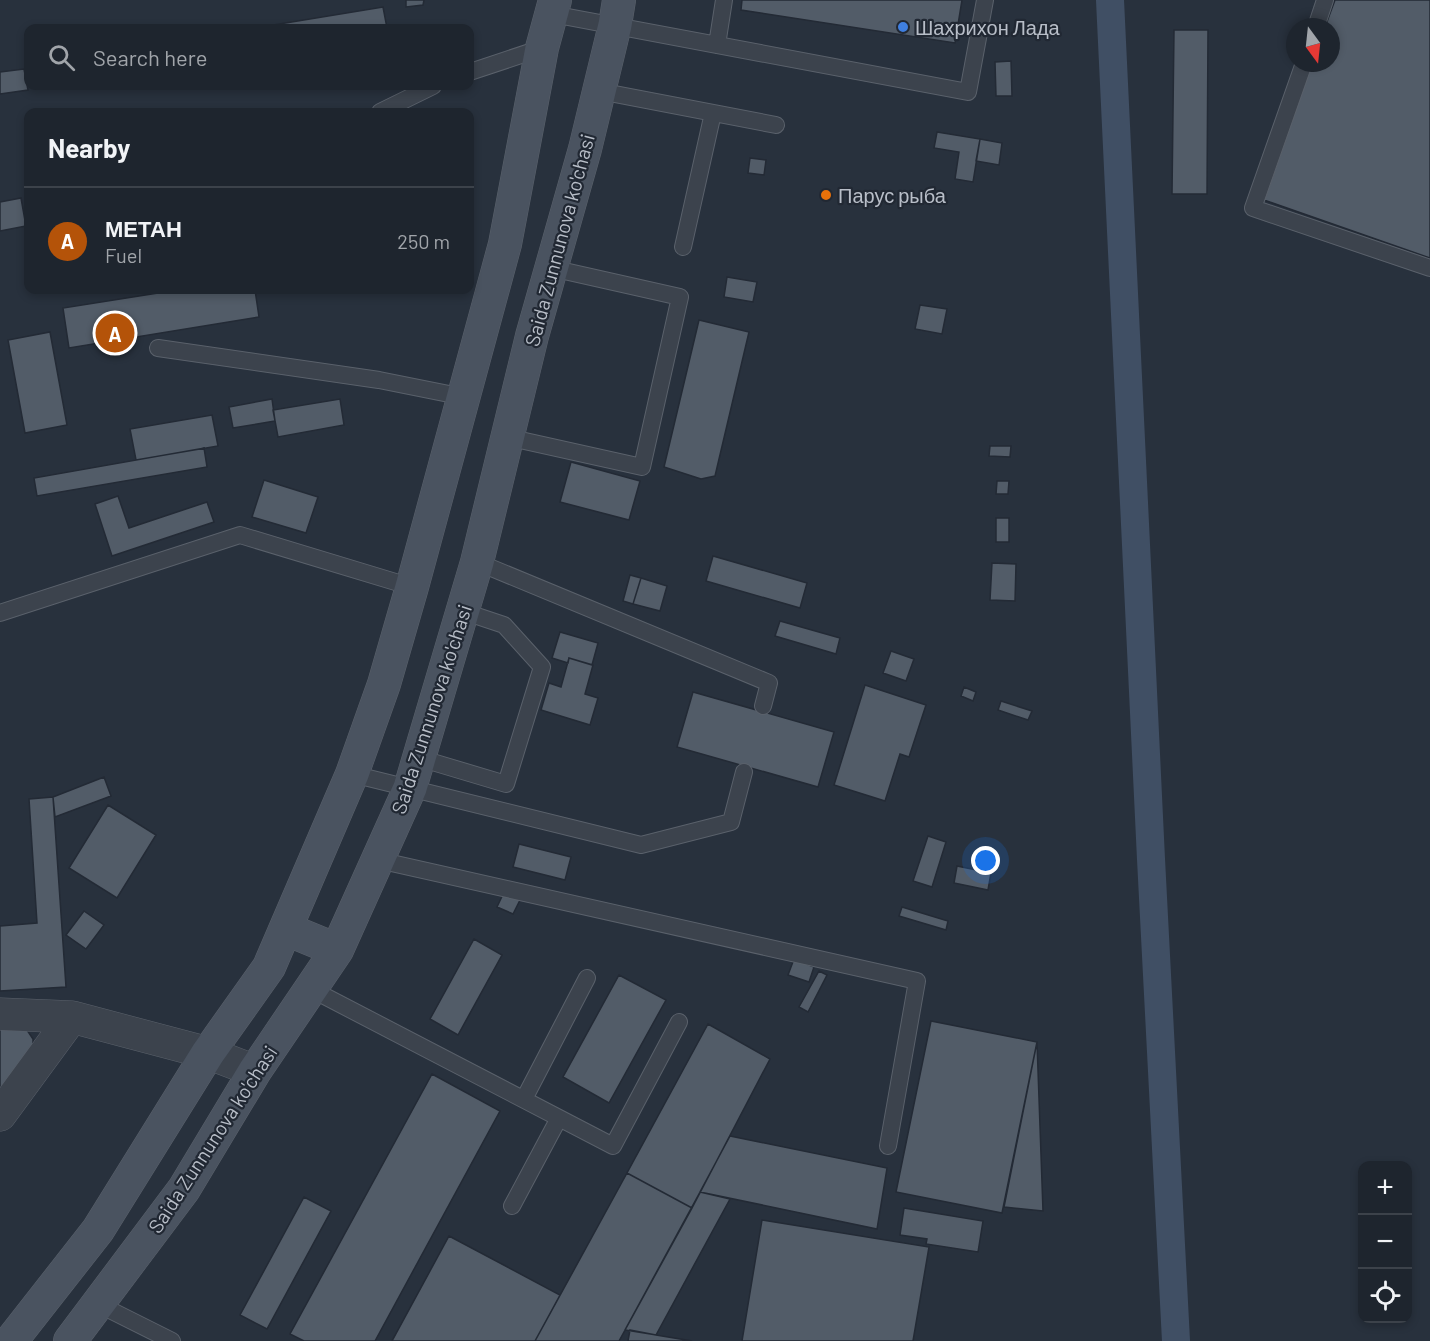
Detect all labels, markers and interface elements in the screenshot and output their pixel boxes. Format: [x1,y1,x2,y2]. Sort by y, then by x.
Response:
place label: Шахрихон Лада [915,15,1061,39]
north arrow [1286,18,1340,72]
marker: Шахрихон Лада [896,20,910,34]
search box [24,24,474,90]
icon: search [45,41,78,74]
text: Search here [93,44,207,70]
street label: Saida Zunnunova ko'chasi [519,131,599,349]
text: Nearby [48,132,130,163]
place label: Парус рыба [838,183,947,207]
marker: Парус рыба [819,188,833,202]
text: МЕТАН [105,215,182,241]
text: A [61,229,74,253]
text: 250 m [397,229,450,253]
text: Fuel [105,243,142,267]
pin: A [96,310,134,356]
street label: Saida Zunnunova ko'chasi [386,601,476,817]
your location [971,846,1000,875]
street label: Saida Zunnunova ko'chasi [142,1041,282,1237]
map controls [1358,1161,1412,1323]
button: + [1358,1161,1412,1215]
button: − [1358,1215,1412,1269]
button: locate [1358,1269,1412,1323]

